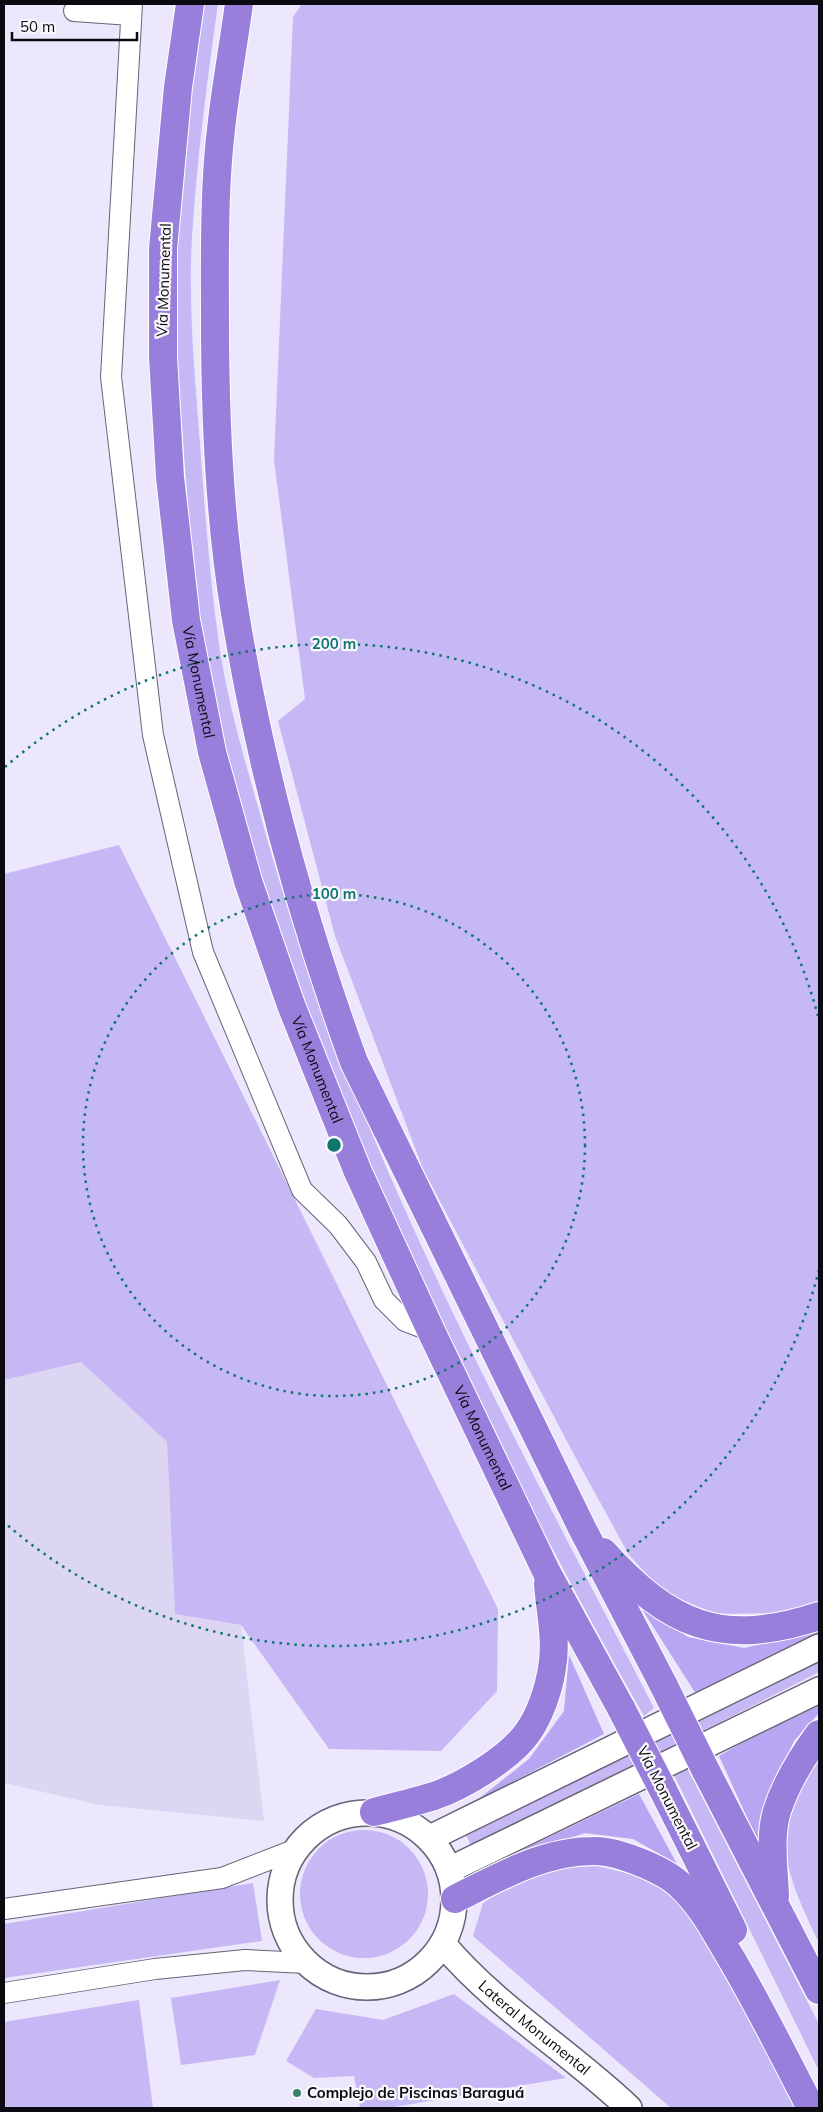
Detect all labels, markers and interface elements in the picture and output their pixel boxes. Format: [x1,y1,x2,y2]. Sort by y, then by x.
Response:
scale bar [12,10,138,42]
text: 50 m [20,17,55,36]
street label: Vía Monumental [152,223,175,337]
street label: Vía Monumental [178,624,219,740]
text: 200 m [312,634,356,653]
text: 100 m [312,884,356,903]
street label: Vía Monumental [287,1013,347,1126]
centre of rings [325,1136,343,1154]
street label: Vía Monumental [450,1382,516,1493]
street label: Vía Monumental [633,1743,702,1853]
street label: Lateral Monumental [474,1976,594,2079]
place label: Complejo de Piscinas Baraguá [307,2083,524,2102]
marker: Complejo de Piscinas Baraguá [291,2087,303,2099]

